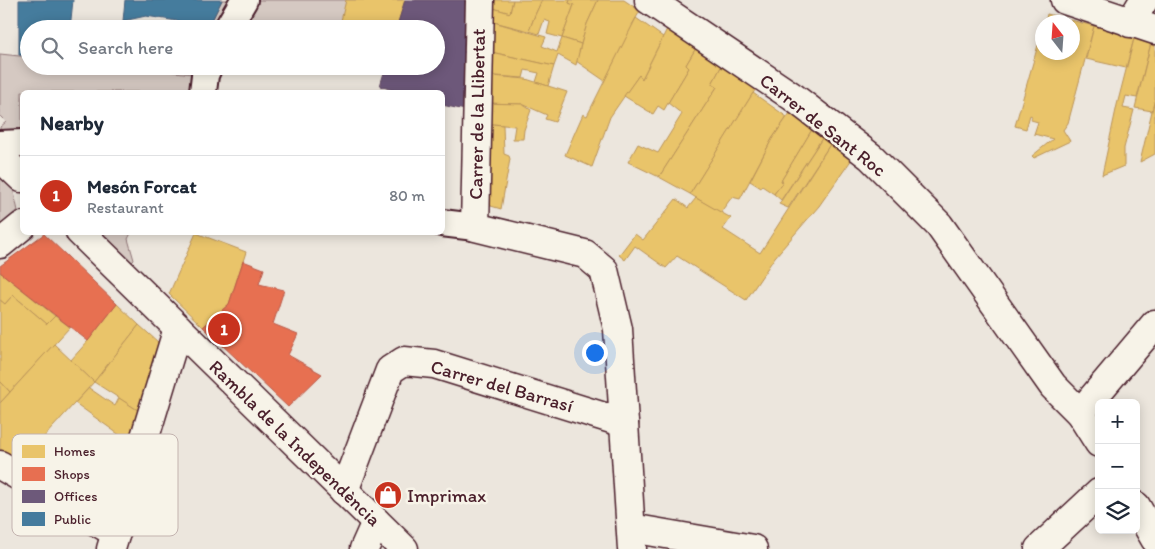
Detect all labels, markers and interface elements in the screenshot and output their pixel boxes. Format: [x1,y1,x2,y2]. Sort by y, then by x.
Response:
north arrow [1035,15,1080,60]
search box [20,20,445,75]
street label: Carrer de la Llibertat [464,28,490,200]
icon: search [38,34,66,62]
text: Search here [78,36,173,59]
street label: Carrer de Sant Roc [755,69,891,182]
text: Nearby [40,110,104,135]
text: Mesón Forcat [87,175,197,198]
text: 1 [52,186,60,205]
text: 80 m [389,186,425,205]
text: Restaurant [87,198,164,217]
pin: 1 [208,310,240,348]
your location [582,340,608,366]
street label: Rambla de la Independència [205,355,385,531]
street label: Carrer del Barrasí [428,355,576,417]
map controls [1095,399,1140,534]
button: + [1095,399,1140,444]
legend [12,434,178,536]
text: Homes [54,443,96,460]
button: − [1095,444,1140,489]
text: Shops [54,466,90,483]
shop icon: Imprimax [373,480,403,510]
place label: Imprimax [407,484,486,507]
text: Offices [54,488,97,505]
button: layers [1095,489,1140,534]
text: Public [54,511,92,528]

